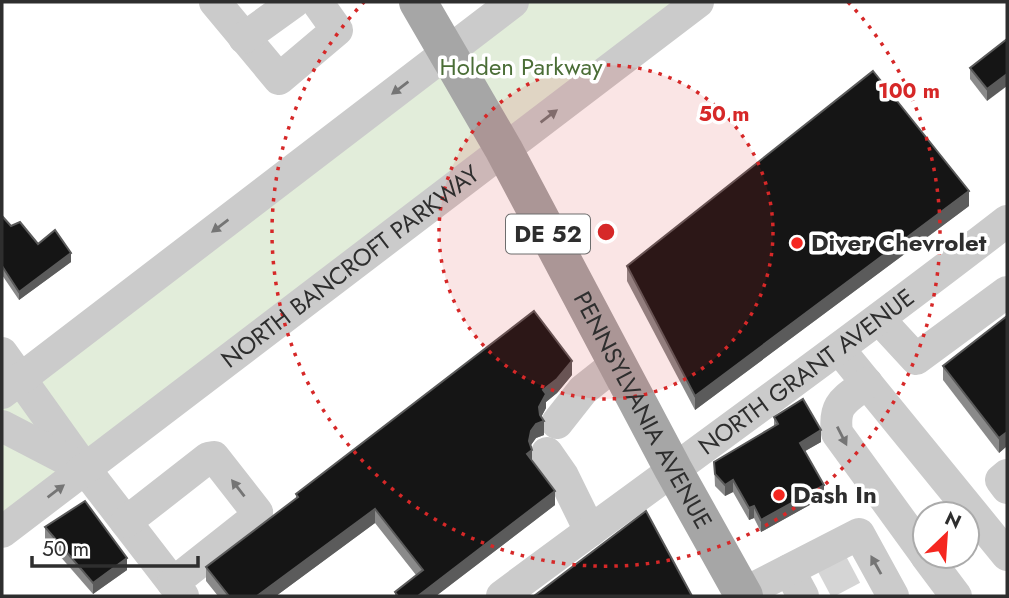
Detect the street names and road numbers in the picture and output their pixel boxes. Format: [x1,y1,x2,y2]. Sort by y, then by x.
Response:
street label: NORTH BANCROFT PARKWAY [214,156,487,376]
road number: DE 52 [506,215,590,254]
street label: NORTH GRANT AVENUE [691,280,921,463]
street label: PENNSYLVANIA AVENUE [565,285,721,535]

